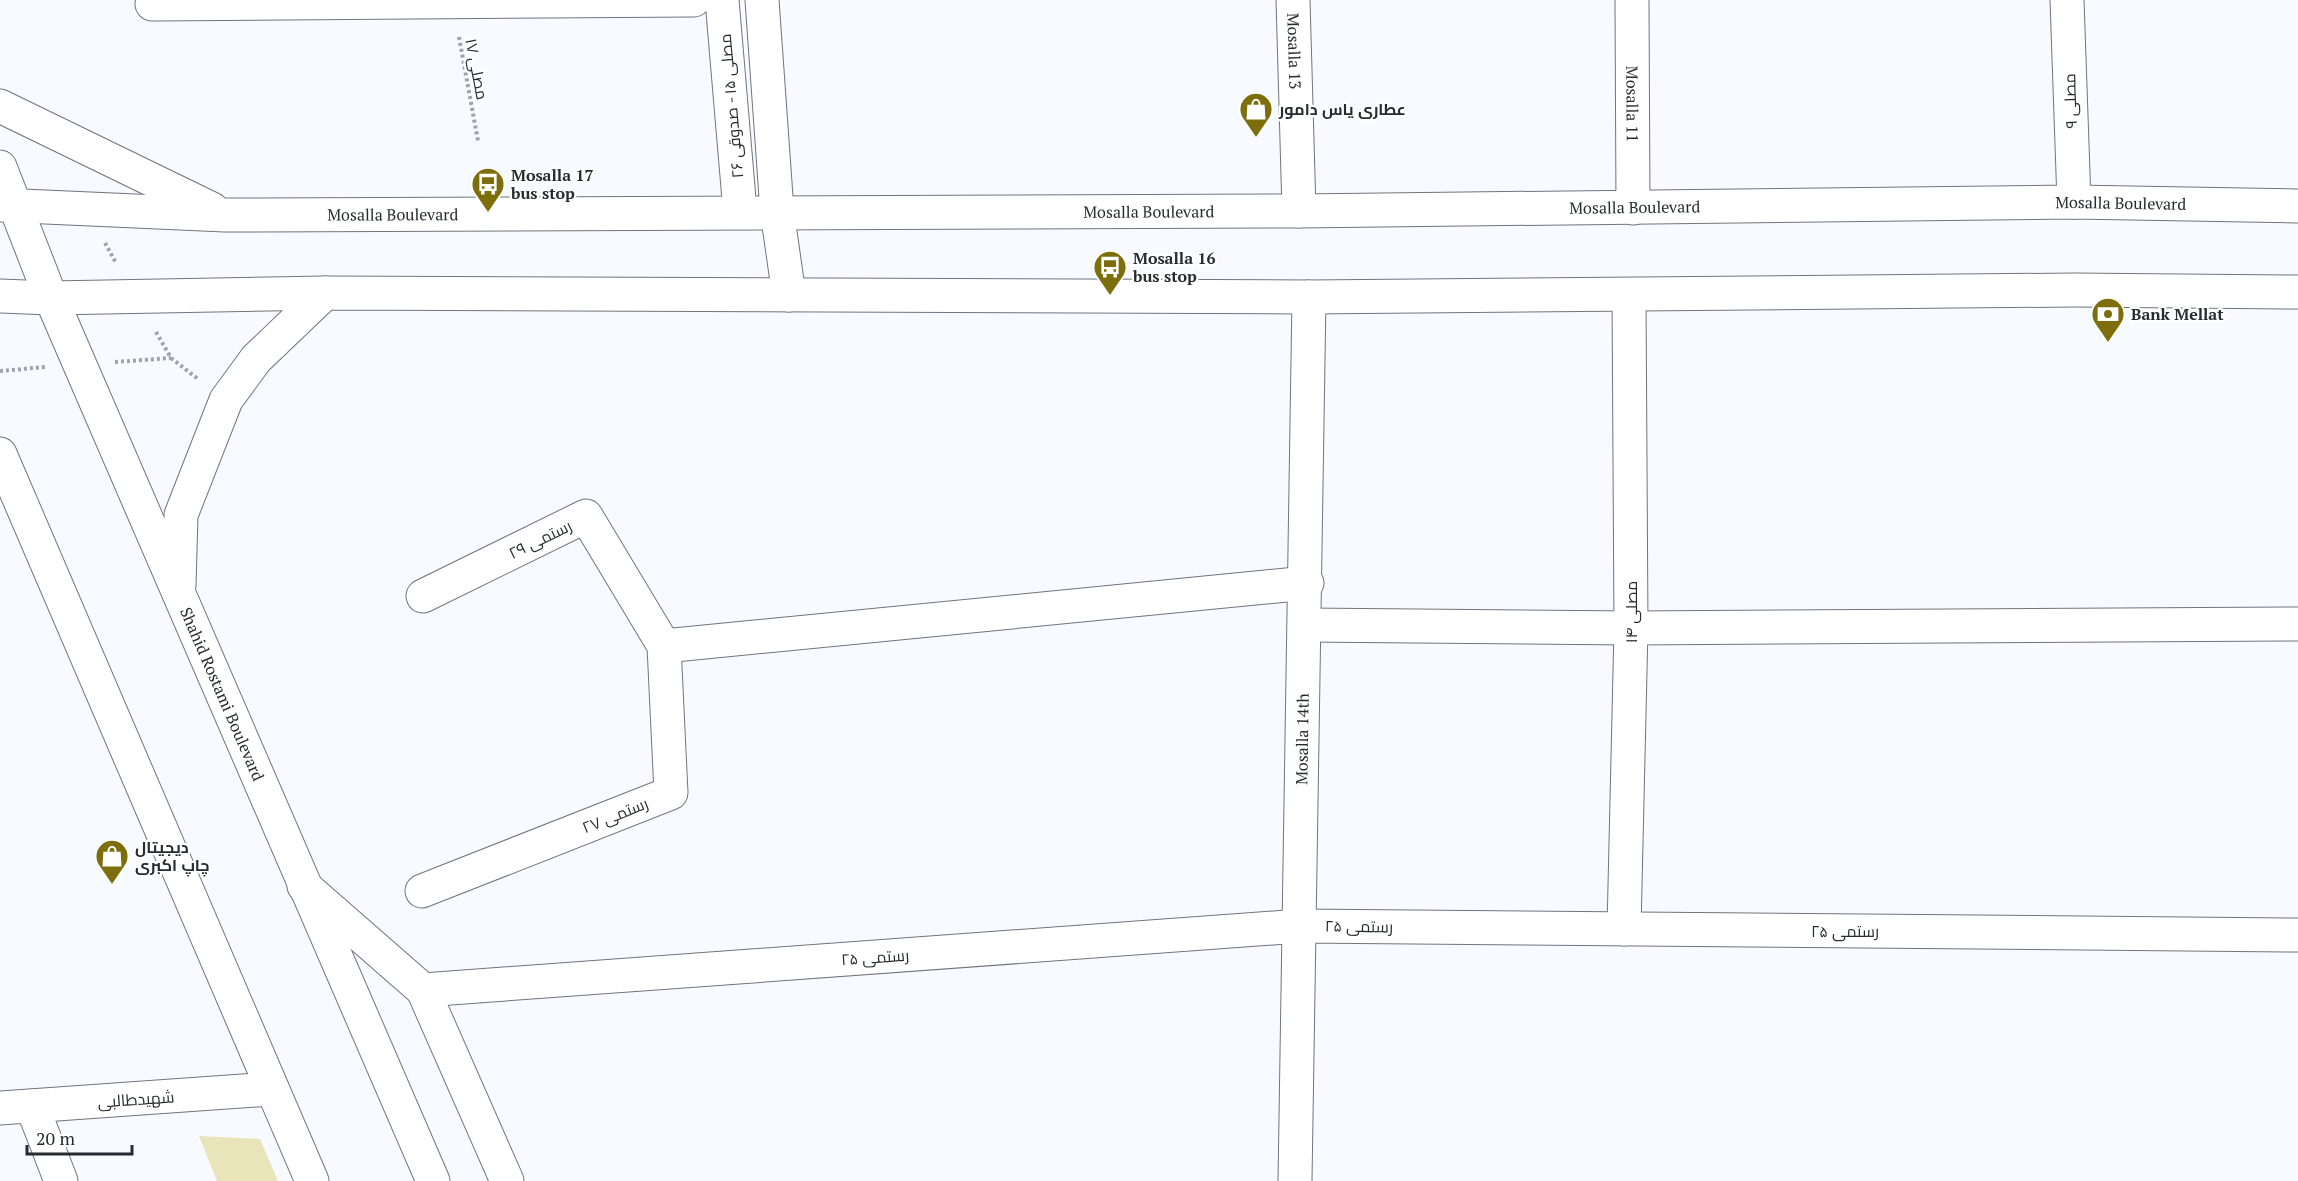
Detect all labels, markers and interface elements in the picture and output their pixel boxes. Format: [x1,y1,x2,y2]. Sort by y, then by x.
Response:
street label: Mosalla 13 [1282,12,1307,90]
street label: مصلی ۱۵ - صدوقی ۲۶ [714,33,748,179]
street label: مصلی ۱۷ [460,37,494,101]
street label: Mosalla 11 [1621,66,1644,142]
street label: مصلی ۹ [2058,73,2082,129]
shop icon: عطاری یاس دامور [1238,91,1274,138]
place label: عطاری یاس دامور [1278,98,1406,120]
place label: Mosalla 17 bus stop [510,164,593,204]
bus stop icon: Mosalla 17 bus stop [470,166,506,213]
street label: Mosalla Boulevard [2055,191,2187,215]
street label: Mosalla Boulevard [1569,195,1701,219]
street label: Mosalla Boulevard [1083,200,1214,223]
street label: Mosalla Boulevard [327,203,459,226]
place label: Mosalla 16 bus stop [1132,247,1215,287]
bus stop icon: Mosalla 16 bus stop [1092,249,1128,296]
bank icon: Bank Mellat [2090,296,2126,343]
place label: Bank Mellat [2131,303,2224,325]
street label: رستمی ۲۹ [505,514,575,564]
street label: مصلی ۱۴ [1620,581,1642,643]
street label: Shahid Rostami Boulevard [175,604,270,784]
street label: Mosalla 14th [1290,692,1314,785]
street label: رستمی ۲۷ [579,792,651,838]
place label: دیجیتال چاپ اکبری [135,836,209,877]
shop icon: دیجیتال چاپ اکبری [94,838,130,885]
street label: رستمی ۲۵ [1325,914,1393,938]
street label: رستمی ۲۵ [1811,920,1879,942]
street label: رستمی ۲۵ [840,944,910,970]
street label: شهیدطالبی [97,1085,175,1113]
scale bar [27,1118,132,1156]
text: 20 m [36,1126,76,1150]

